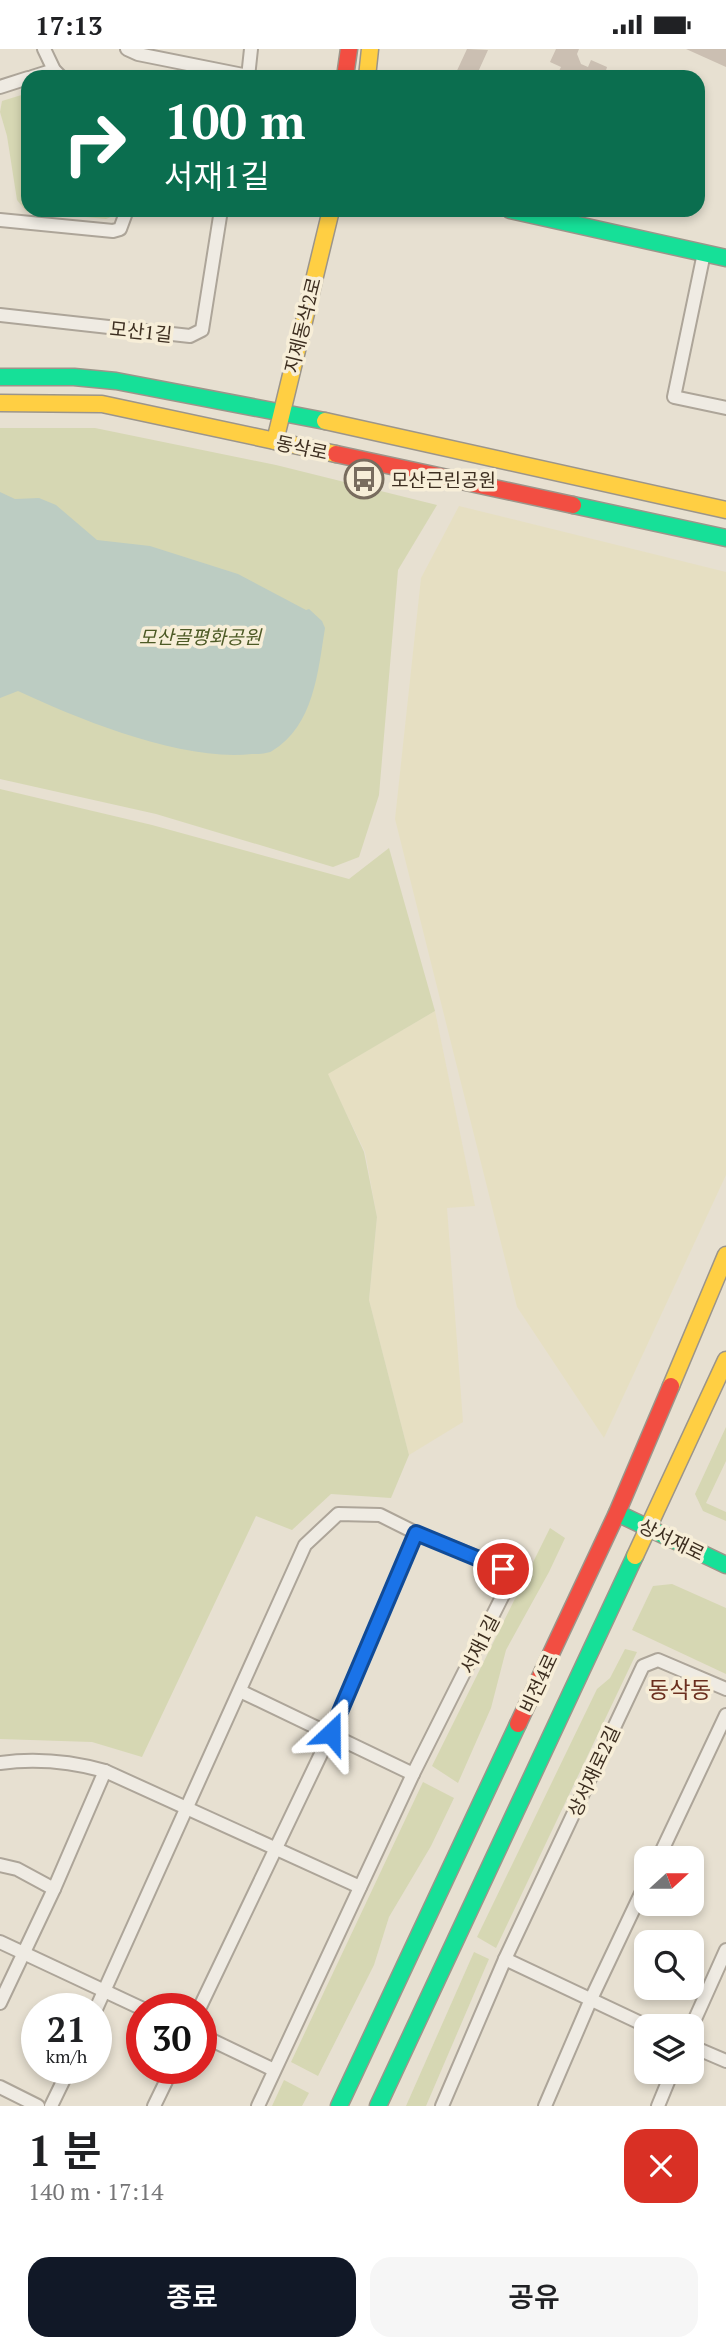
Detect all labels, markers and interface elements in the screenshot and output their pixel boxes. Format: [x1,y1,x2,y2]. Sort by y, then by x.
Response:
text: 17:13 [35,8,103,42]
text: 100 m [164,88,306,153]
icon: right [49,98,140,189]
text: 서재1길 [164,155,269,197]
street label: 지제동삭2로 [278,275,326,375]
street label: 모산1길 [109,315,173,347]
street label: 동삭로 [274,429,330,465]
bus stop icon: 모산근린공원 [343,458,385,500]
place label: 모산근린공원 [391,467,496,492]
park label: 모산골평화공원 [139,624,263,649]
street label: 상서재로 [635,1512,709,1566]
pin [473,1539,533,1599]
icon: arrive [484,1550,522,1588]
street label: 서재1길 [454,1610,504,1678]
street label: 비전4로 [513,1649,563,1717]
district label: 동삭동 [648,1674,712,1705]
position arrow [294,1696,368,1770]
street label: 상서재로2길 [561,1722,625,1820]
north arrow [634,1846,704,1916]
map controls [634,1846,704,2084]
button: search [634,1930,704,2000]
speed limit sign: 30 [126,1993,217,2084]
text: 21 [47,2006,86,2052]
button: layers [634,2014,704,2084]
text: km/h [46,2044,87,2068]
text: 1 분 [28,2122,102,2178]
button: close [624,2129,698,2203]
text: 140 m · 17:14 [28,2176,163,2207]
button: 종료 [28,2257,356,2337]
button: 공유 [370,2257,698,2337]

